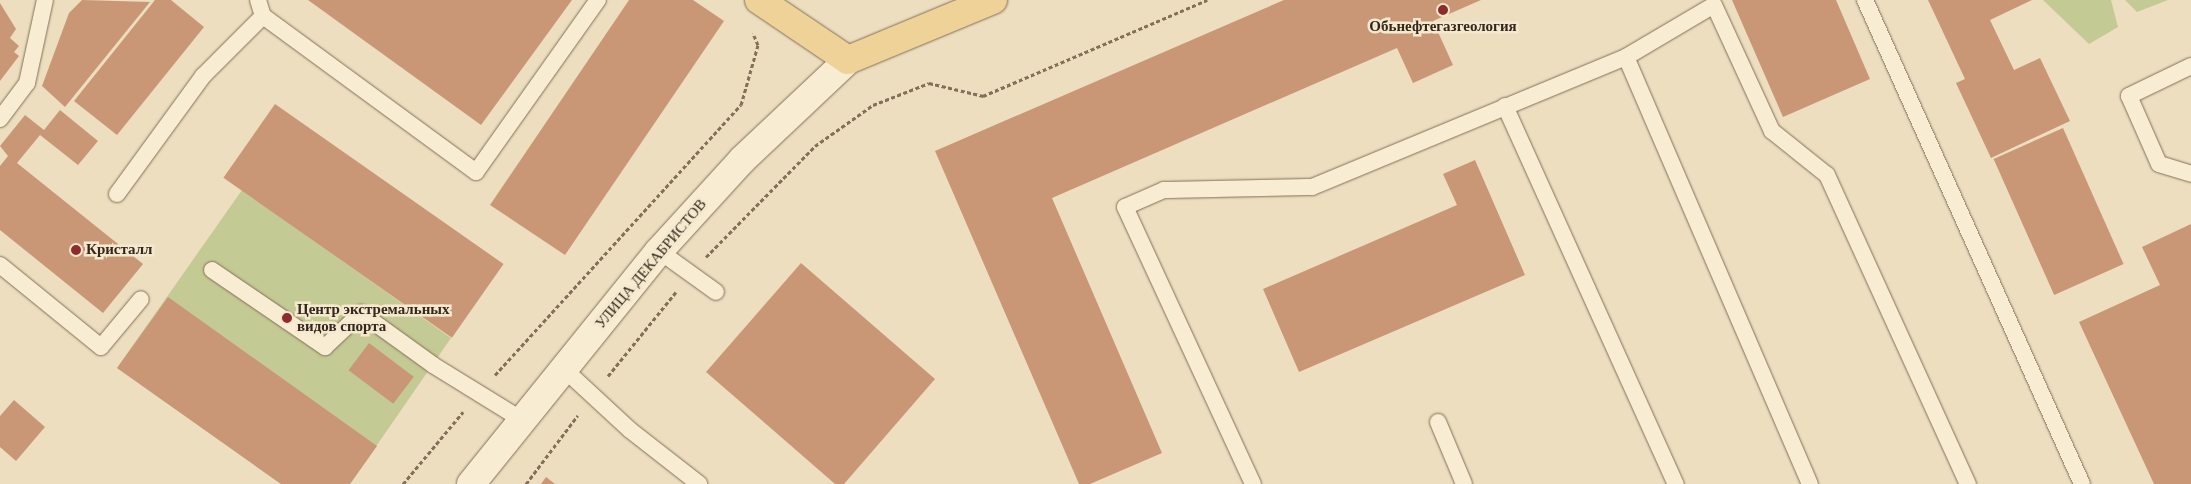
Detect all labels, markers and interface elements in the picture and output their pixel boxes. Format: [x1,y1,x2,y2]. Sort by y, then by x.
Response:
marker: Обьнефтегазгеология [1437,4,1449,16]
place label: Обьнефтегазгеология [1369,18,1517,36]
street label: УЛИЦА ДЕКАБРИСТОВ [592,196,710,332]
place label: Кристалл [86,241,153,259]
marker: Кристалл [70,244,82,256]
place label: Центр экстремальных видов спорта [297,300,450,335]
marker: Центр экстремальных видов спорта [281,312,293,324]

